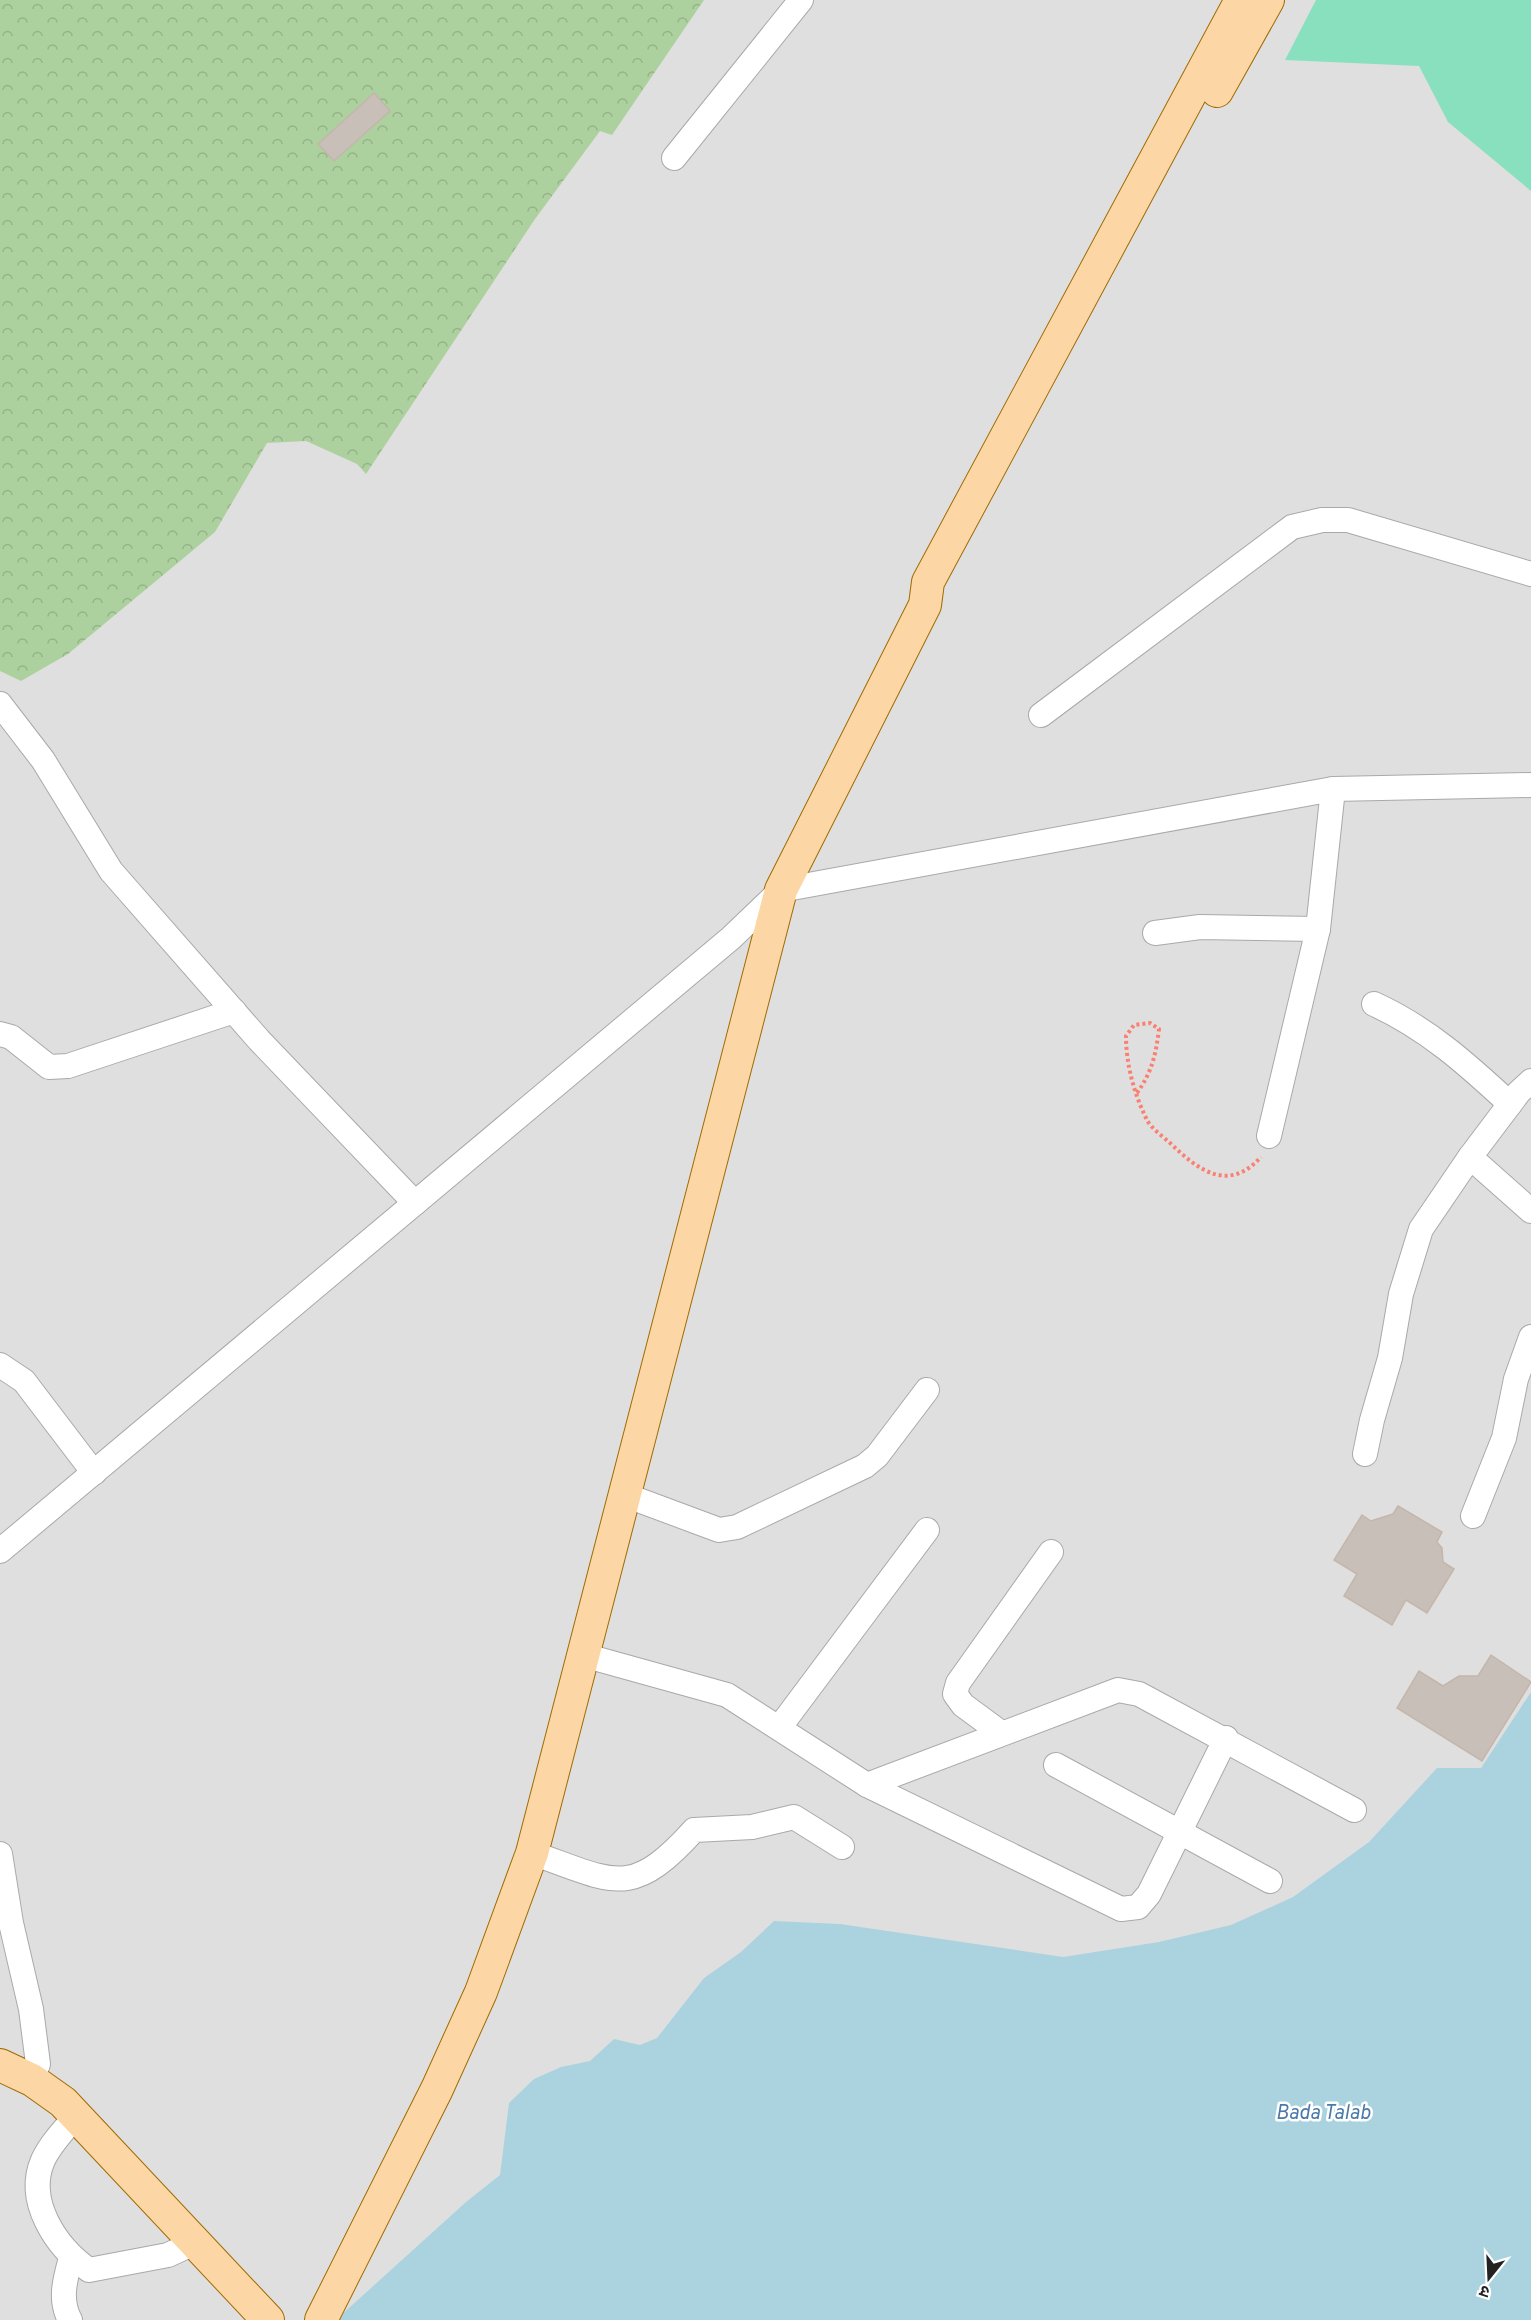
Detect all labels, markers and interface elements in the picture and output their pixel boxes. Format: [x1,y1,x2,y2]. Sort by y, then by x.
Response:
water label: Bada Talab [1276,2101,1370,2127]
north arrow [1459,2248,1519,2308]
text: उ [1477,2279,1493,2301]

